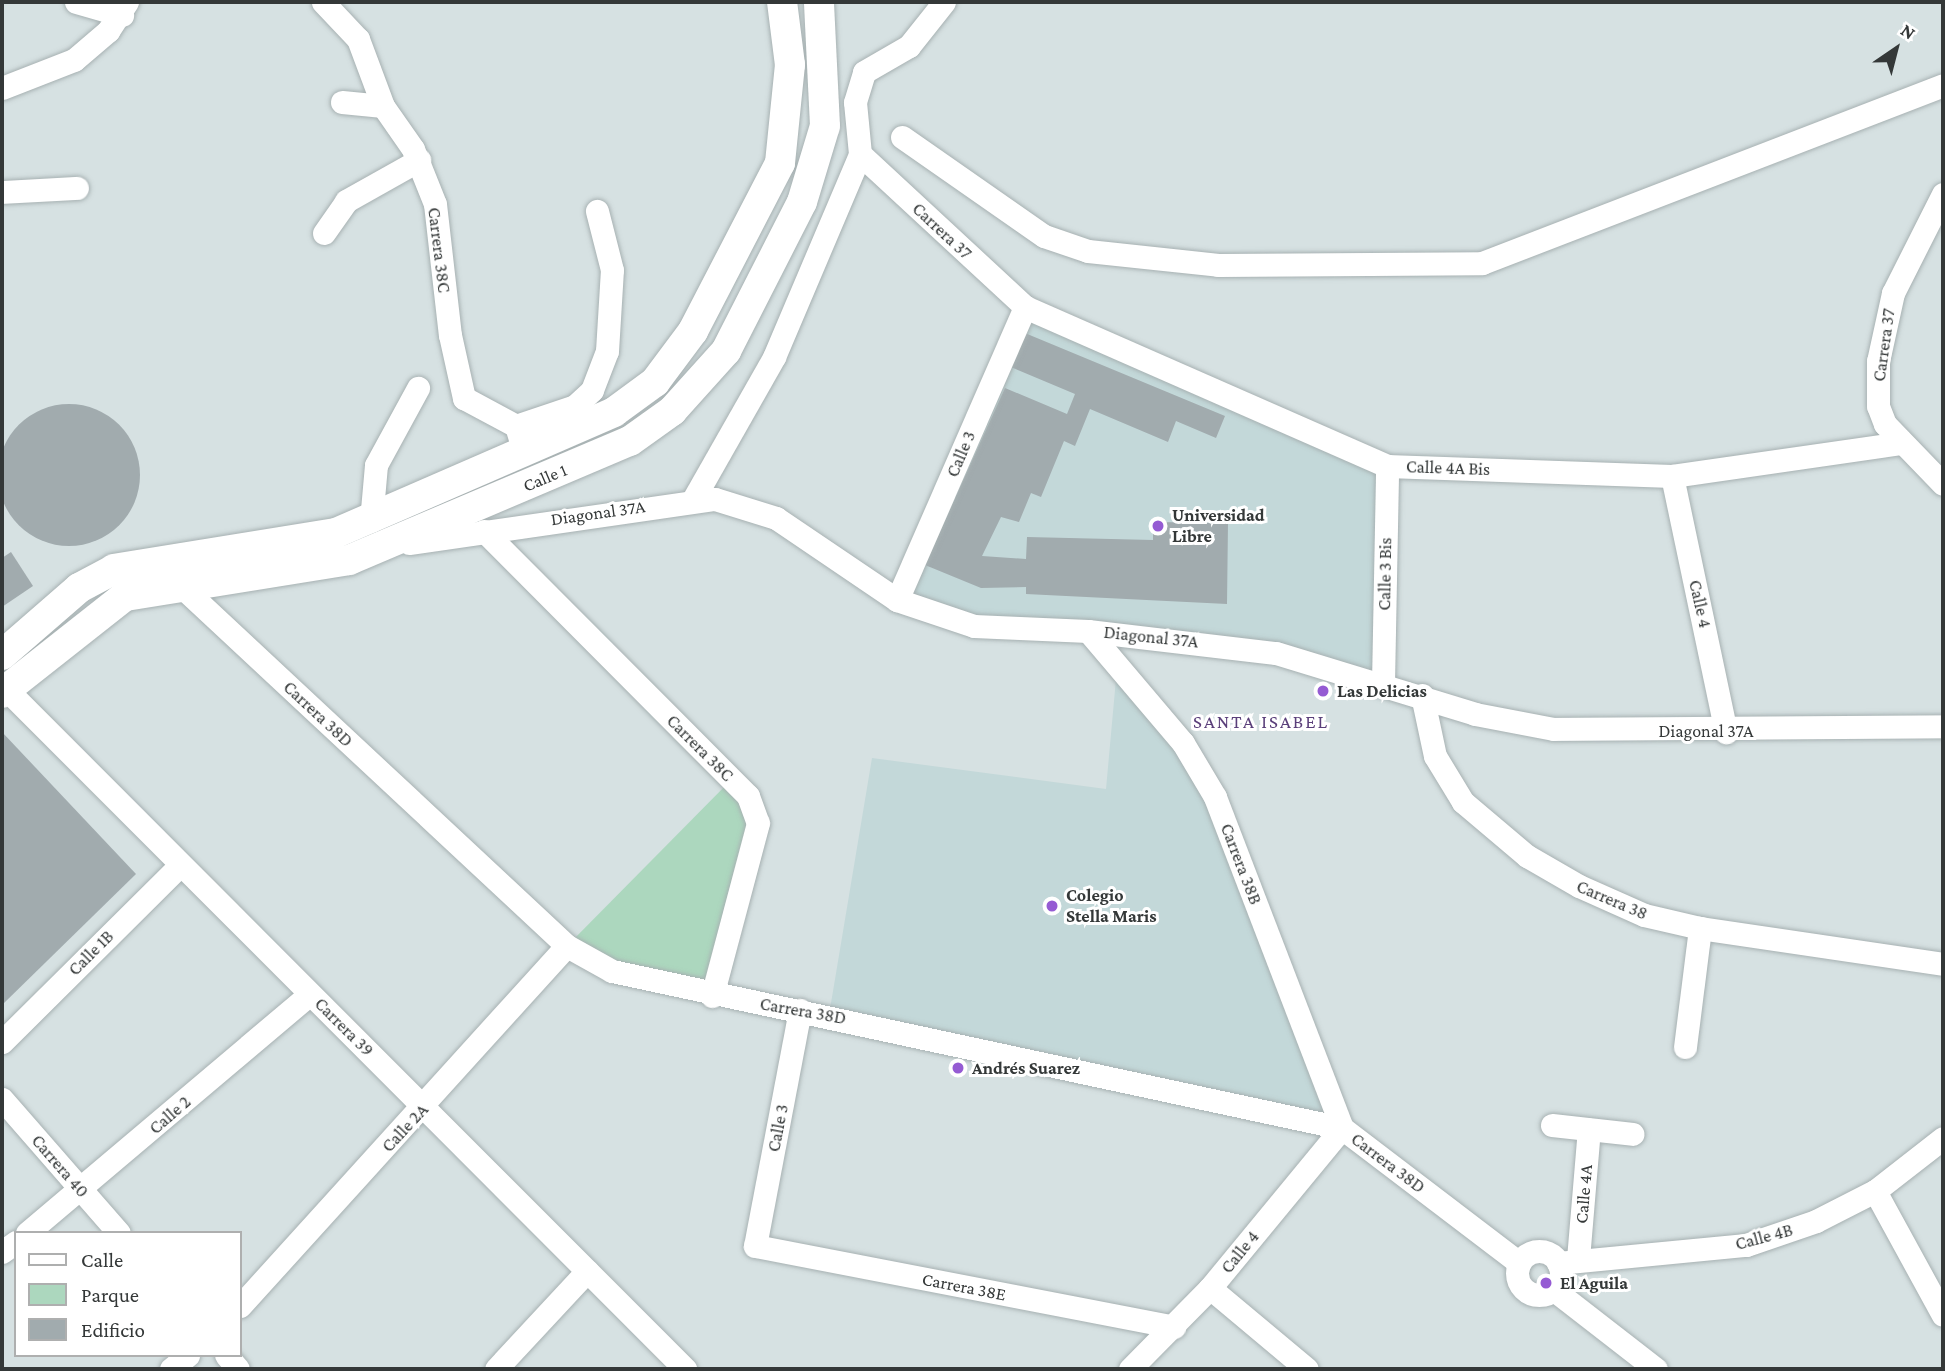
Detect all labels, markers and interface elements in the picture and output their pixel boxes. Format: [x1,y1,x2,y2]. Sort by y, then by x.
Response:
north arrow [1861,14,1931,84]
text: N [1897,19,1920,44]
street label: Carrera 37 [908,198,976,264]
street label: Carrera 38C [423,206,455,294]
street label: Carrera 37 [1868,307,1900,383]
street label: Calle 3 [942,428,980,480]
street label: Calle 4A Bis [1406,456,1490,480]
street label: Calle 1 [520,459,570,497]
street label: Diagonal 37A [549,496,647,530]
place label: Universidad Libre [1172,505,1265,548]
marker: Universidad Libre [1150,518,1166,534]
street label: Calle 3 Bis [1374,537,1396,611]
street label: Calle 4 [1684,578,1716,630]
street label: Diagonal 37A [1103,621,1199,653]
street label: Carrera 38D [279,676,357,752]
place label: Las Delicias [1337,680,1427,702]
marker: Las Delicias [1315,683,1331,699]
street label: Carrera 38C [662,710,738,786]
district label: SANTA ISABEL [1195,711,1327,733]
street label: Diagonal 37A [1659,720,1753,742]
street label: Carrera 38B [1216,820,1266,908]
street label: Carrera 38 [1573,875,1651,925]
place label: Colegio Stella Maris [1066,885,1157,928]
marker: Colegio Stella Maris [1044,898,1060,914]
street label: Calle 1B [64,926,118,980]
street label: Carrera 39 [310,993,378,1061]
street label: Carrera 38D [758,993,848,1029]
place label: Andrés Suarez [972,1057,1080,1079]
marker: Andrés Suarez [950,1060,966,1076]
street label: Calle 2 [145,1091,195,1139]
street label: Calle 2A [377,1099,433,1157]
street label: Calle 3 [763,1102,793,1154]
street label: Carrera 38D [1347,1128,1429,1198]
street label: Carrera 40 [27,1130,93,1202]
street label: Calle 4A [1571,1164,1597,1224]
street label: Calle 4B [1733,1219,1795,1255]
street label: Calle 4 [1216,1226,1264,1278]
legend [14,1231,242,1357]
text: Calle [81,1248,123,1272]
street label: Carrera 38E [920,1268,1008,1306]
place label: El Aguila [1560,1272,1628,1294]
marker: El Aguila [1538,1275,1554,1291]
text: Parque [81,1283,139,1307]
text: Edificio [81,1318,145,1342]

